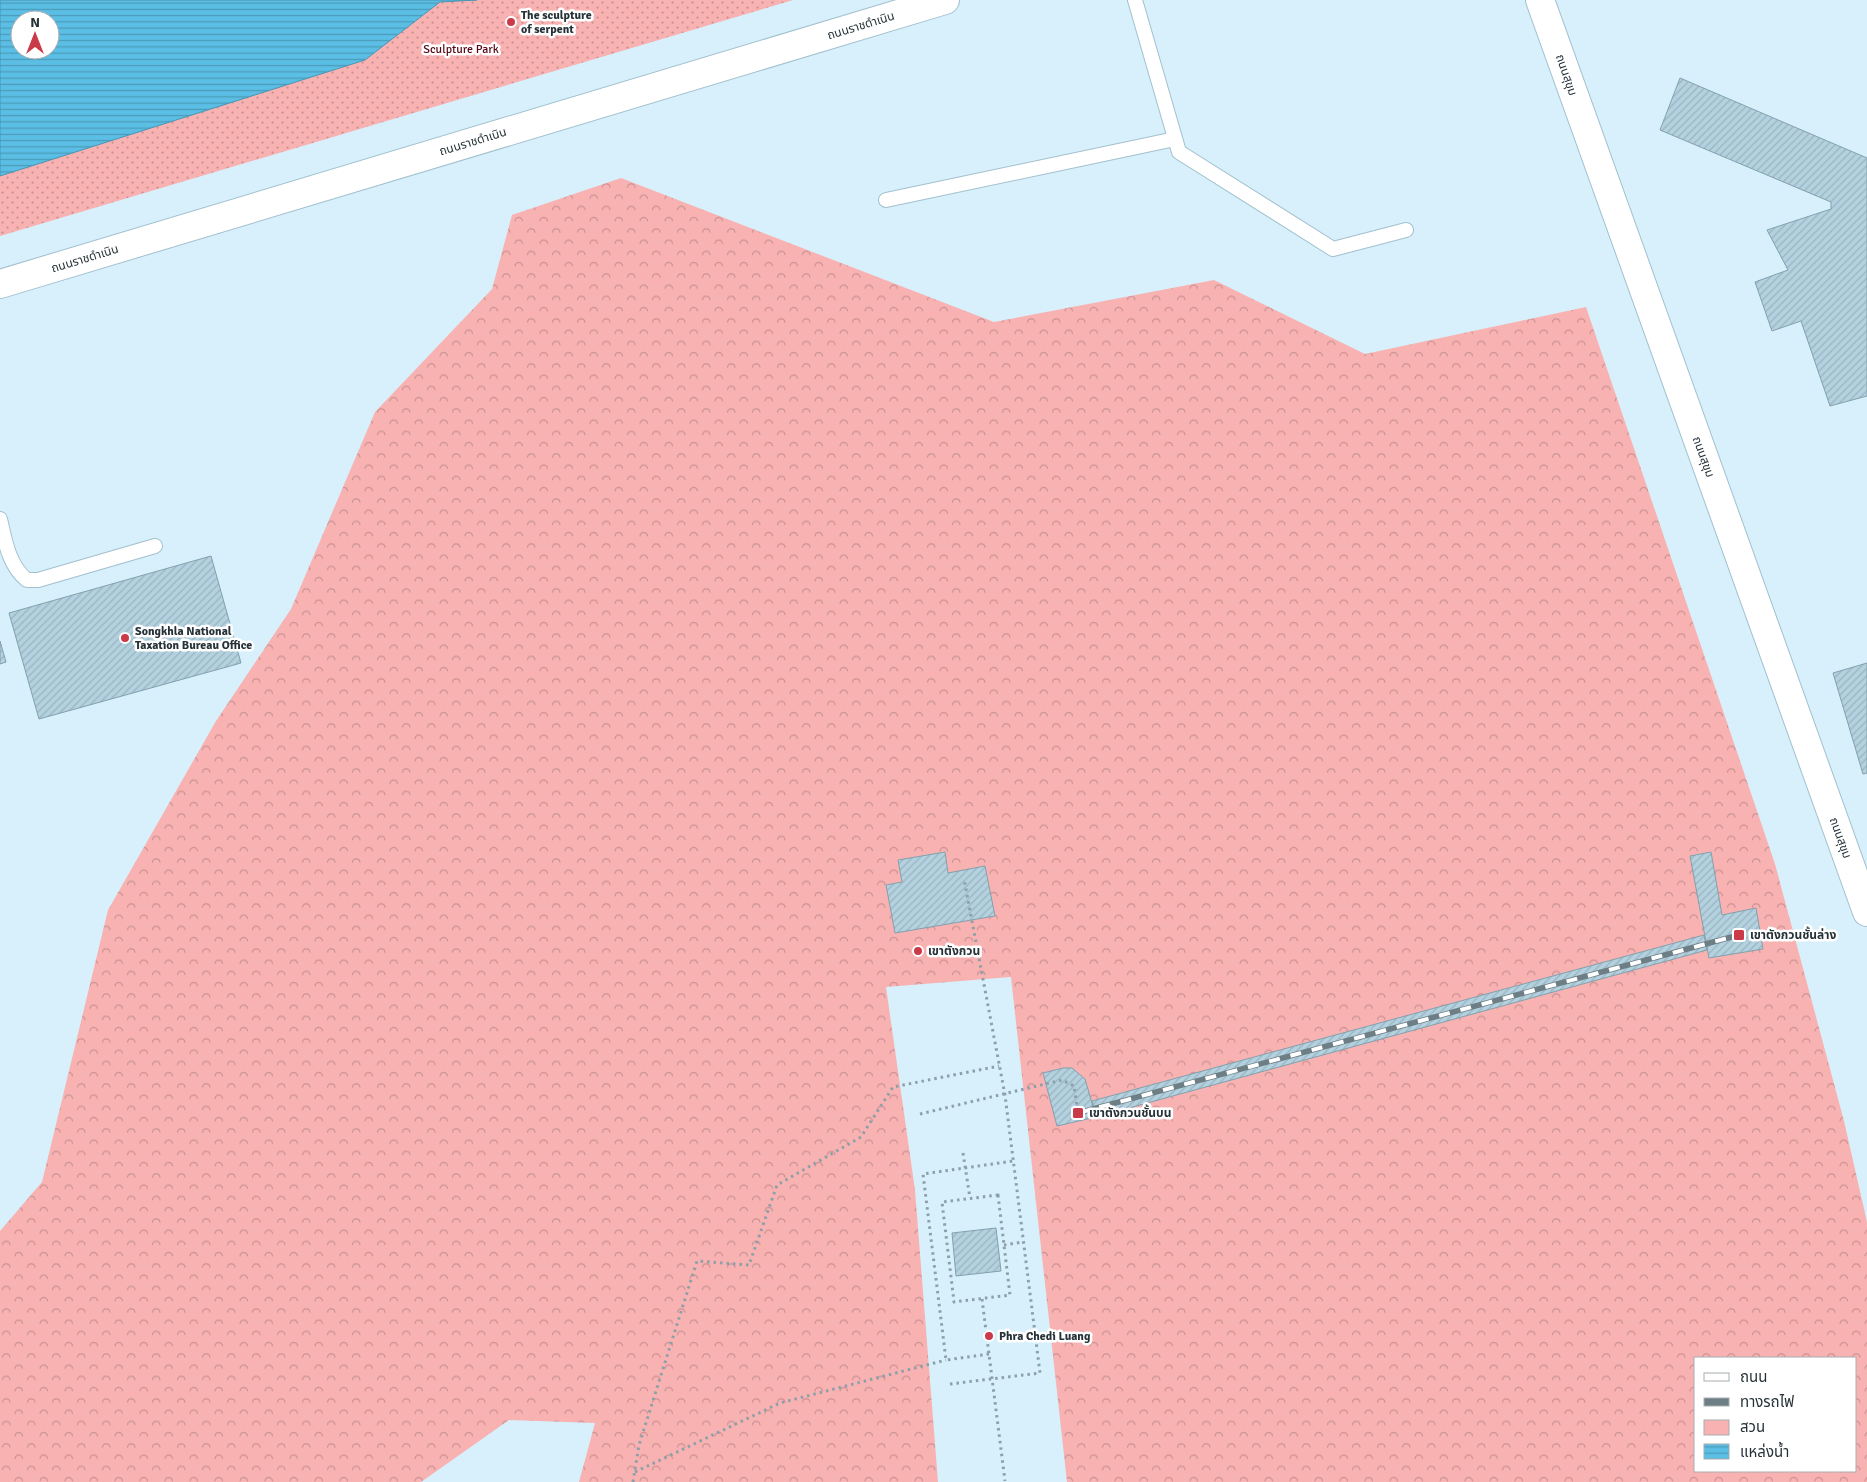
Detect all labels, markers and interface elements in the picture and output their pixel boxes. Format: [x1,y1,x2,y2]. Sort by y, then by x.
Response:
place label: The sculpture of serpent [521,8,592,37]
street label: ถนนราชดำเนิน [825,9,897,43]
north arrow [10,10,60,60]
text: N [30,14,40,31]
marker: The sculpture of serpent [505,16,517,28]
park label: Sculpture Park [423,42,499,57]
street label: ถนนสุขุม [1552,52,1580,98]
street label: ถนนราชดำเนิน [437,125,509,159]
street label: ถนนราชดำเนิน [49,242,121,276]
street label: ถนนสุขุม [1689,434,1717,480]
place label: Songkhla National Taxation Bureau Office [135,624,252,653]
marker: Songkhla National Taxation Bureau Office [119,632,131,644]
street label: ถนนสุขุม [1826,815,1854,861]
place label: เขาตังกวนชั้นล่าง [1750,926,1836,943]
marker: เขาตังกวนชั้นล่าง [1732,928,1746,942]
place label: เขาตังกวน [928,944,980,959]
marker: เขาตังกวน [912,945,924,957]
place label: เขาตังกวนชั้นบน [1089,1104,1171,1121]
marker: เขาตังกวนชั้นบน [1071,1106,1085,1120]
place label: Phra Chedi Luang [999,1329,1091,1344]
marker: Phra Chedi Luang [983,1330,995,1342]
legend [1694,1357,1857,1472]
text: ถนน [1740,1368,1767,1386]
text: ทางรถไฟ [1740,1393,1794,1411]
text: สวน [1740,1418,1765,1436]
text: แหล่งน้ำ [1740,1441,1789,1461]

